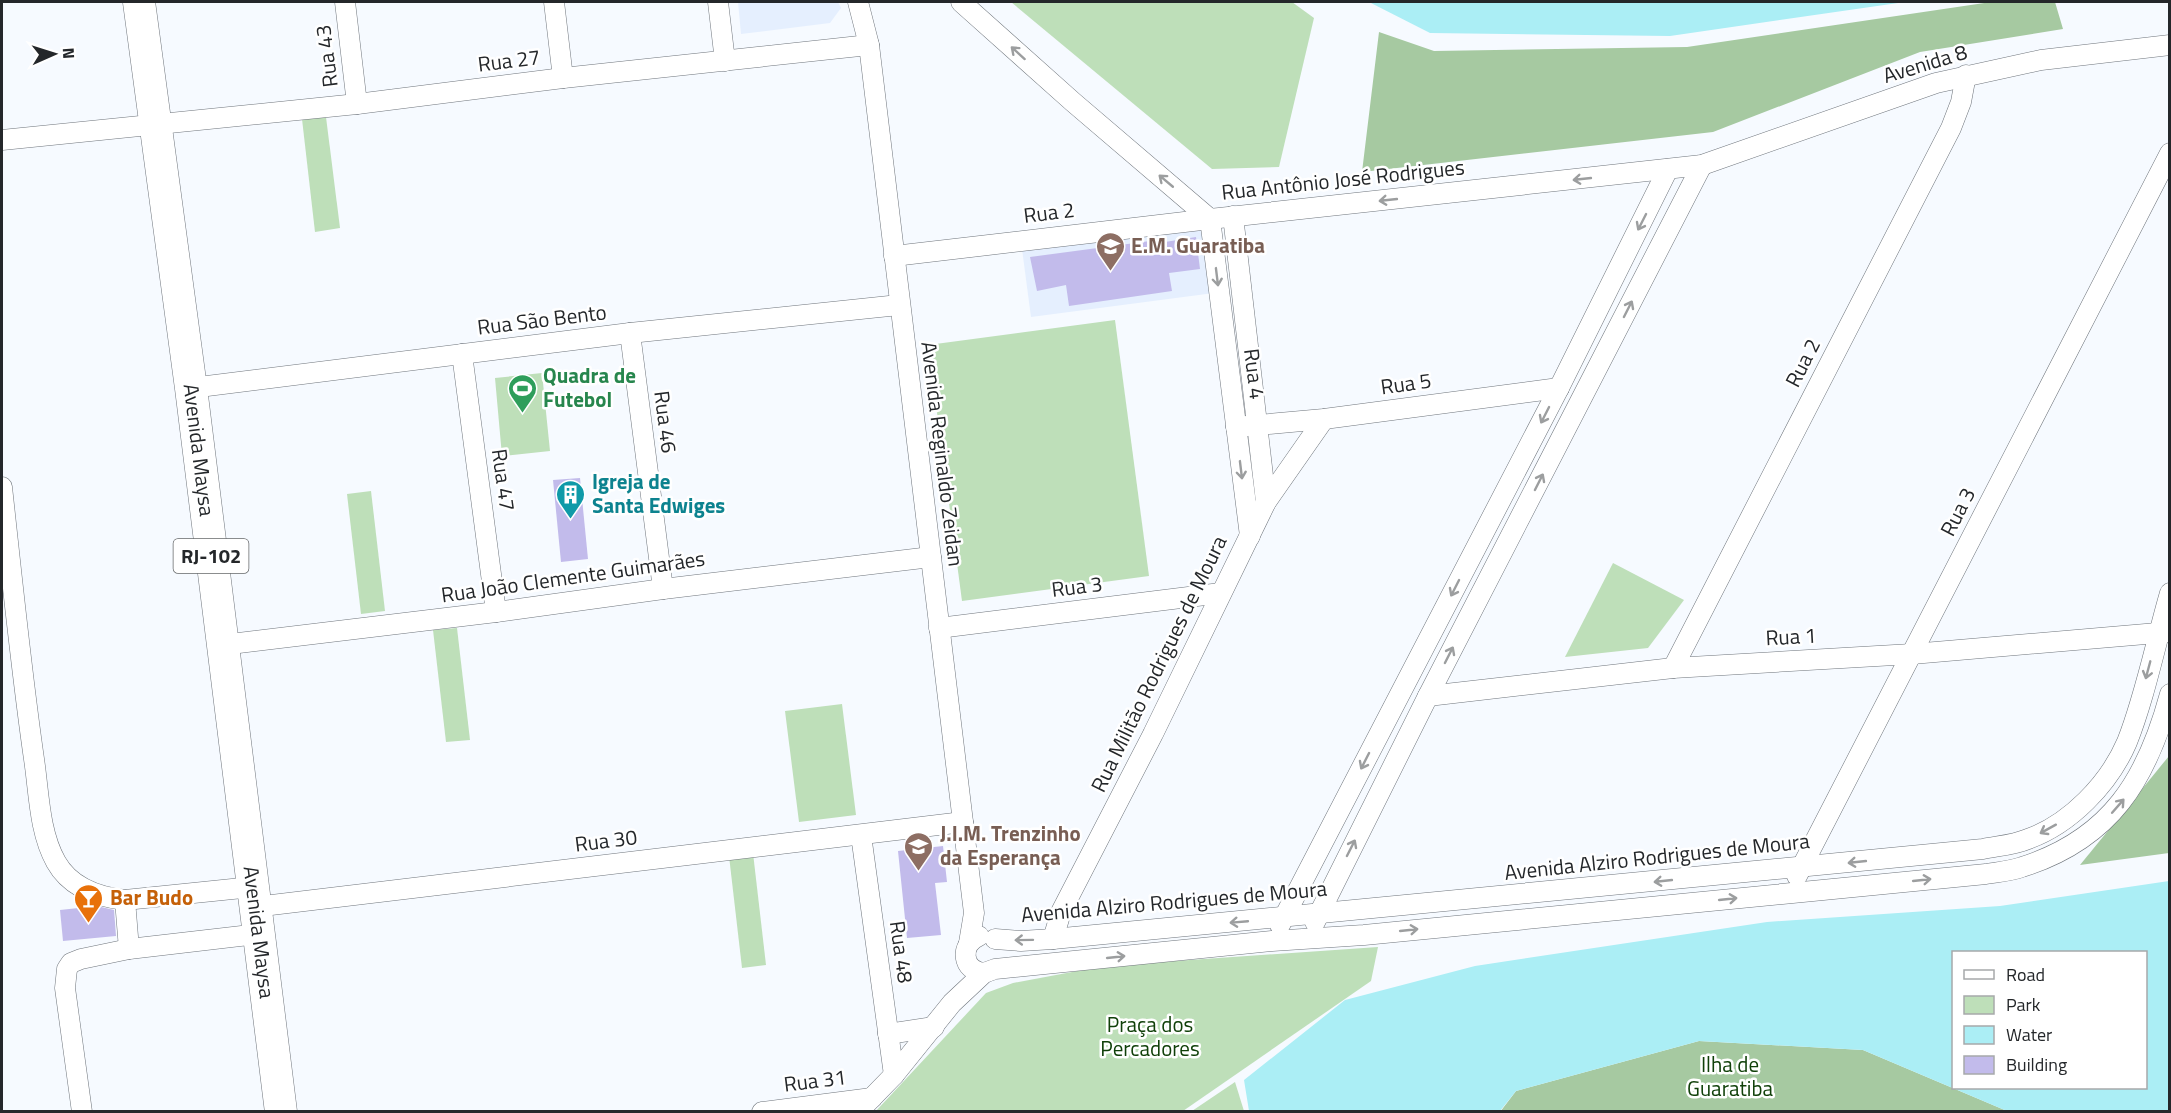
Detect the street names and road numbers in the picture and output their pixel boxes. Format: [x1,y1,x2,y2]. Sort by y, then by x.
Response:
street label: Rua 43 [306,23,346,89]
street label: Avenida 8 [1879,35,1971,91]
street label: Rua 27 [476,40,542,80]
street label: Rua Antônio José Rodrigues [1220,150,1466,208]
street label: Rua 2 [1022,193,1076,231]
street label: Rua São Bento [475,295,608,343]
street label: Rua 2 [1776,333,1828,393]
street label: Avenida Reginaldo Zeidan [913,340,973,568]
street label: Rua 4 [1236,347,1274,401]
street label: Rua 5 [1378,364,1433,402]
street label: Avenida Maysa [176,382,224,518]
street label: Rua 46 [646,389,686,455]
street label: Rua 47 [484,447,524,513]
street label: Rua 3 [1931,482,1983,542]
street label: Rua Militão Rodrigues de Moura [1082,529,1235,797]
road number: RJ-102 [174,539,248,573]
street label: Rua João Clemente Guimarães [439,542,707,610]
street label: Rua 3 [1050,567,1104,605]
street label: Rua 1 [1765,619,1817,653]
street label: Rua 30 [573,820,639,860]
street label: Avenida Alziro Rodrigues de Moura [1503,824,1812,888]
street label: Avenida Maysa [236,864,284,1001]
street label: Avenida Alziro Rodrigues de Moura [1020,872,1329,930]
street label: Rua 48 [882,919,922,985]
street label: Rua 31 [782,1060,848,1100]

